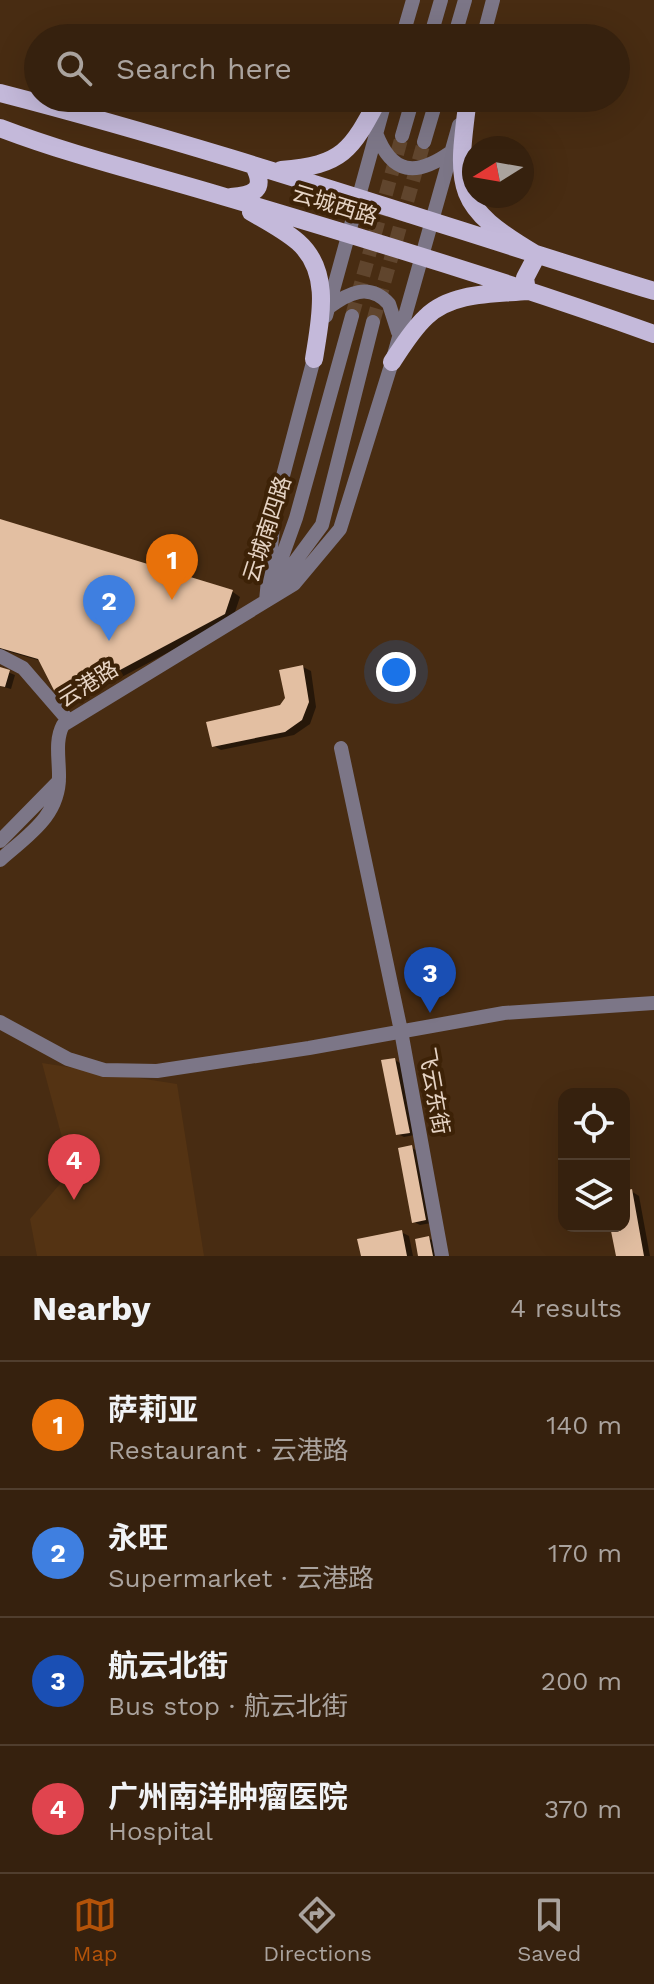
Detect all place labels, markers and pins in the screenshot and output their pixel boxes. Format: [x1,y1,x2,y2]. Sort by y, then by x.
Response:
pin: 1 [146,534,198,600]
pin: 2 [83,575,135,641]
pin: 3 [404,947,456,1013]
pin: 4 [48,1134,100,1200]

